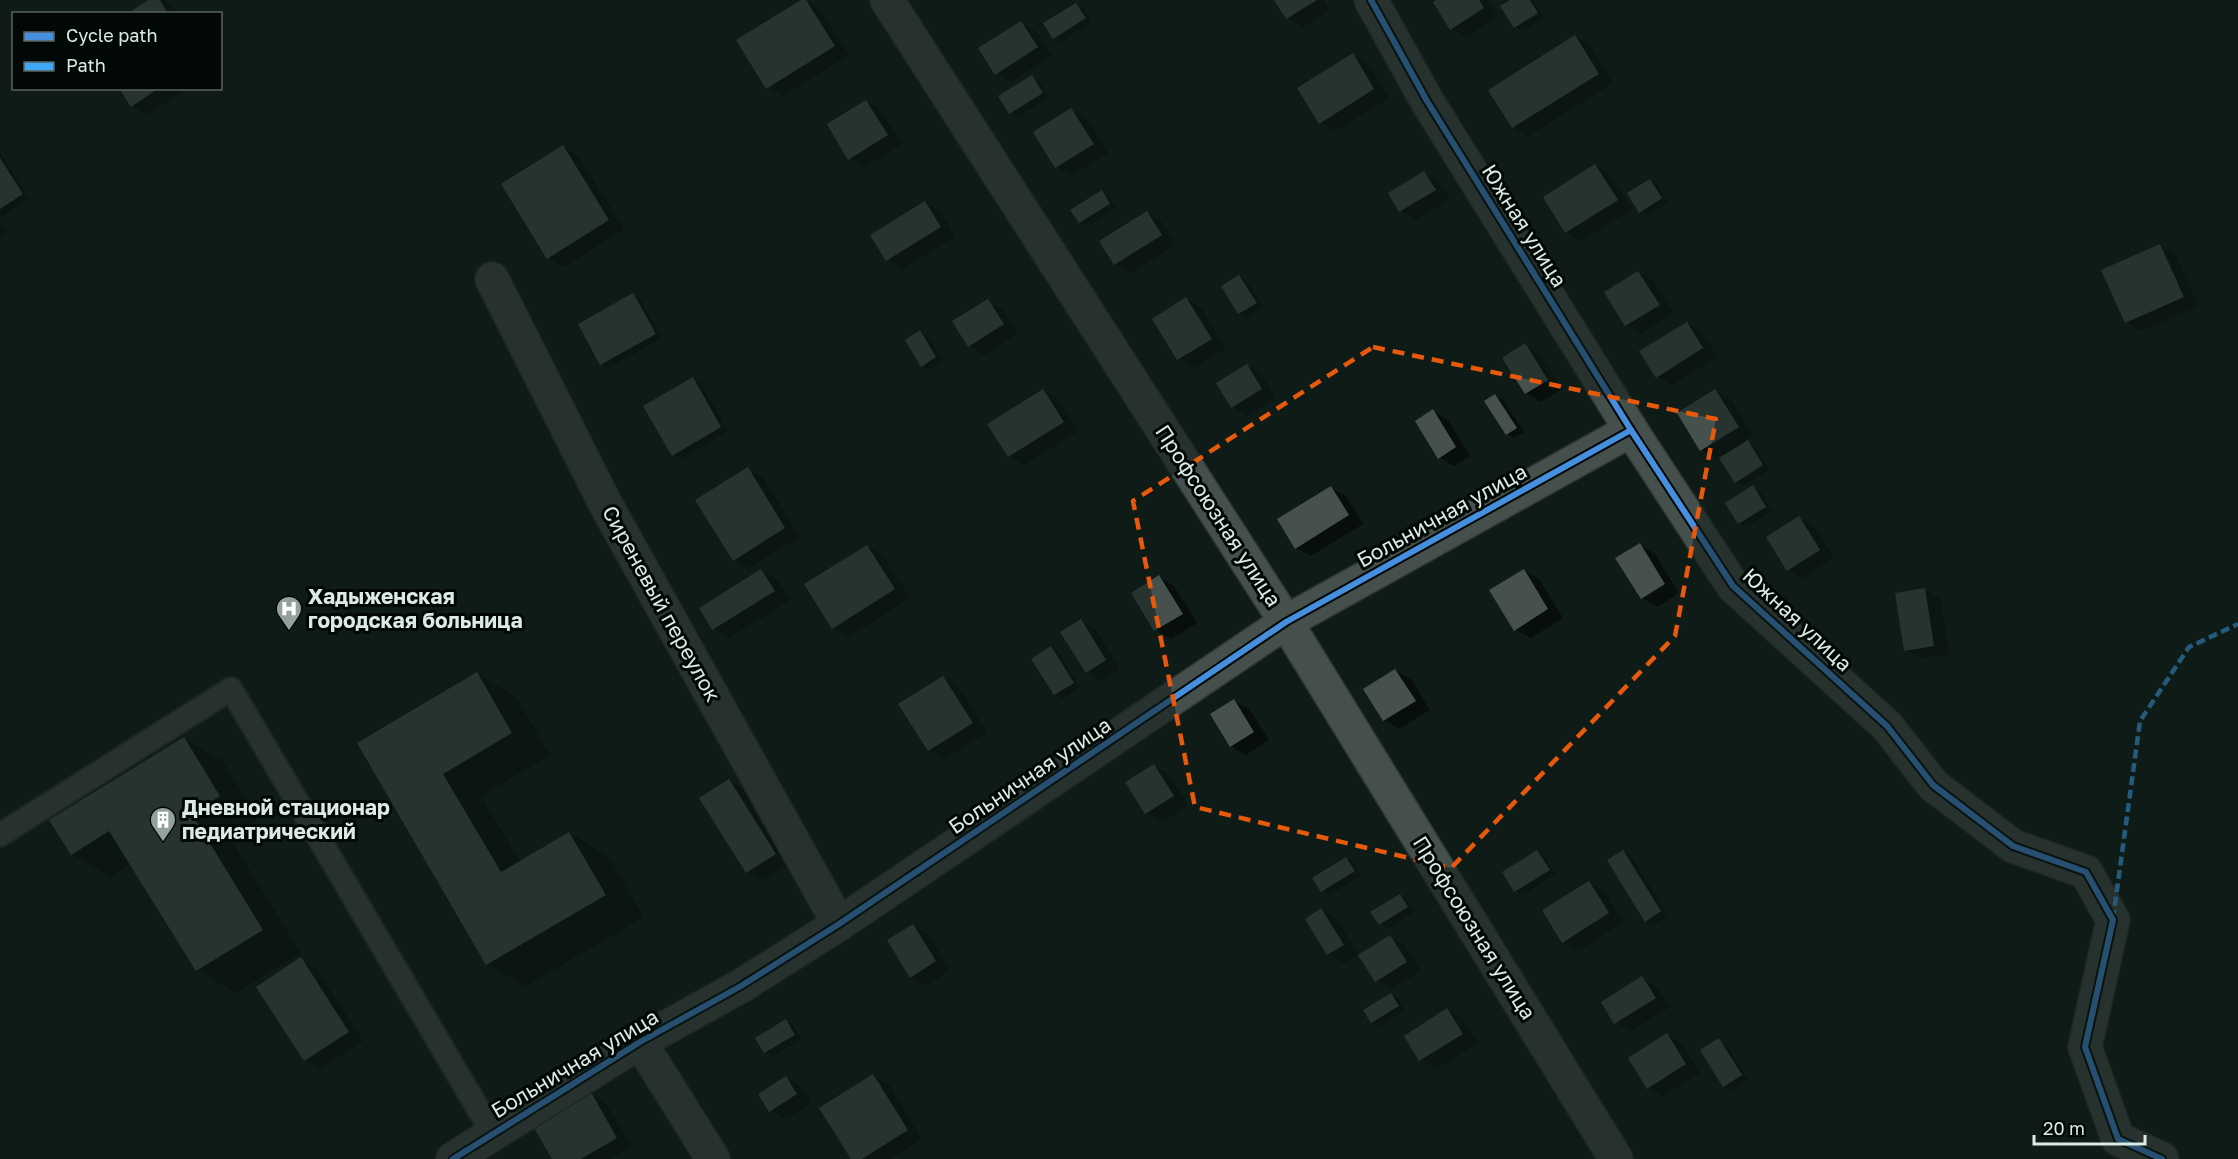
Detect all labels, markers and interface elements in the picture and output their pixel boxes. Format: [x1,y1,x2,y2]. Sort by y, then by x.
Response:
legend [12,12,222,90]
text: Cycle path [66,24,158,46]
text: Path [66,54,106,76]
street label: Южная улица [1477,159,1573,292]
street label: Профсоюзная улица [1150,420,1287,611]
street label: Больничная улица [1352,458,1531,573]
street label: Сиреневый переулок [597,501,727,706]
street label: Южная улица [1738,562,1858,677]
place label: Хадыженская городская больница [308,583,523,633]
hospital icon: Хадыженская городская больница [274,594,304,632]
street label: Больничная улица [943,711,1116,839]
place label: Дневной стационар педиатрический [182,794,390,844]
building icon: Дневной стационар педиатрический [148,805,178,843]
street label: Профсоюзная улица [1408,831,1542,1024]
street label: Больничная улица [486,1003,663,1123]
scale bar [2034,1108,2145,1146]
text: 20 m [2043,1117,2085,1139]

